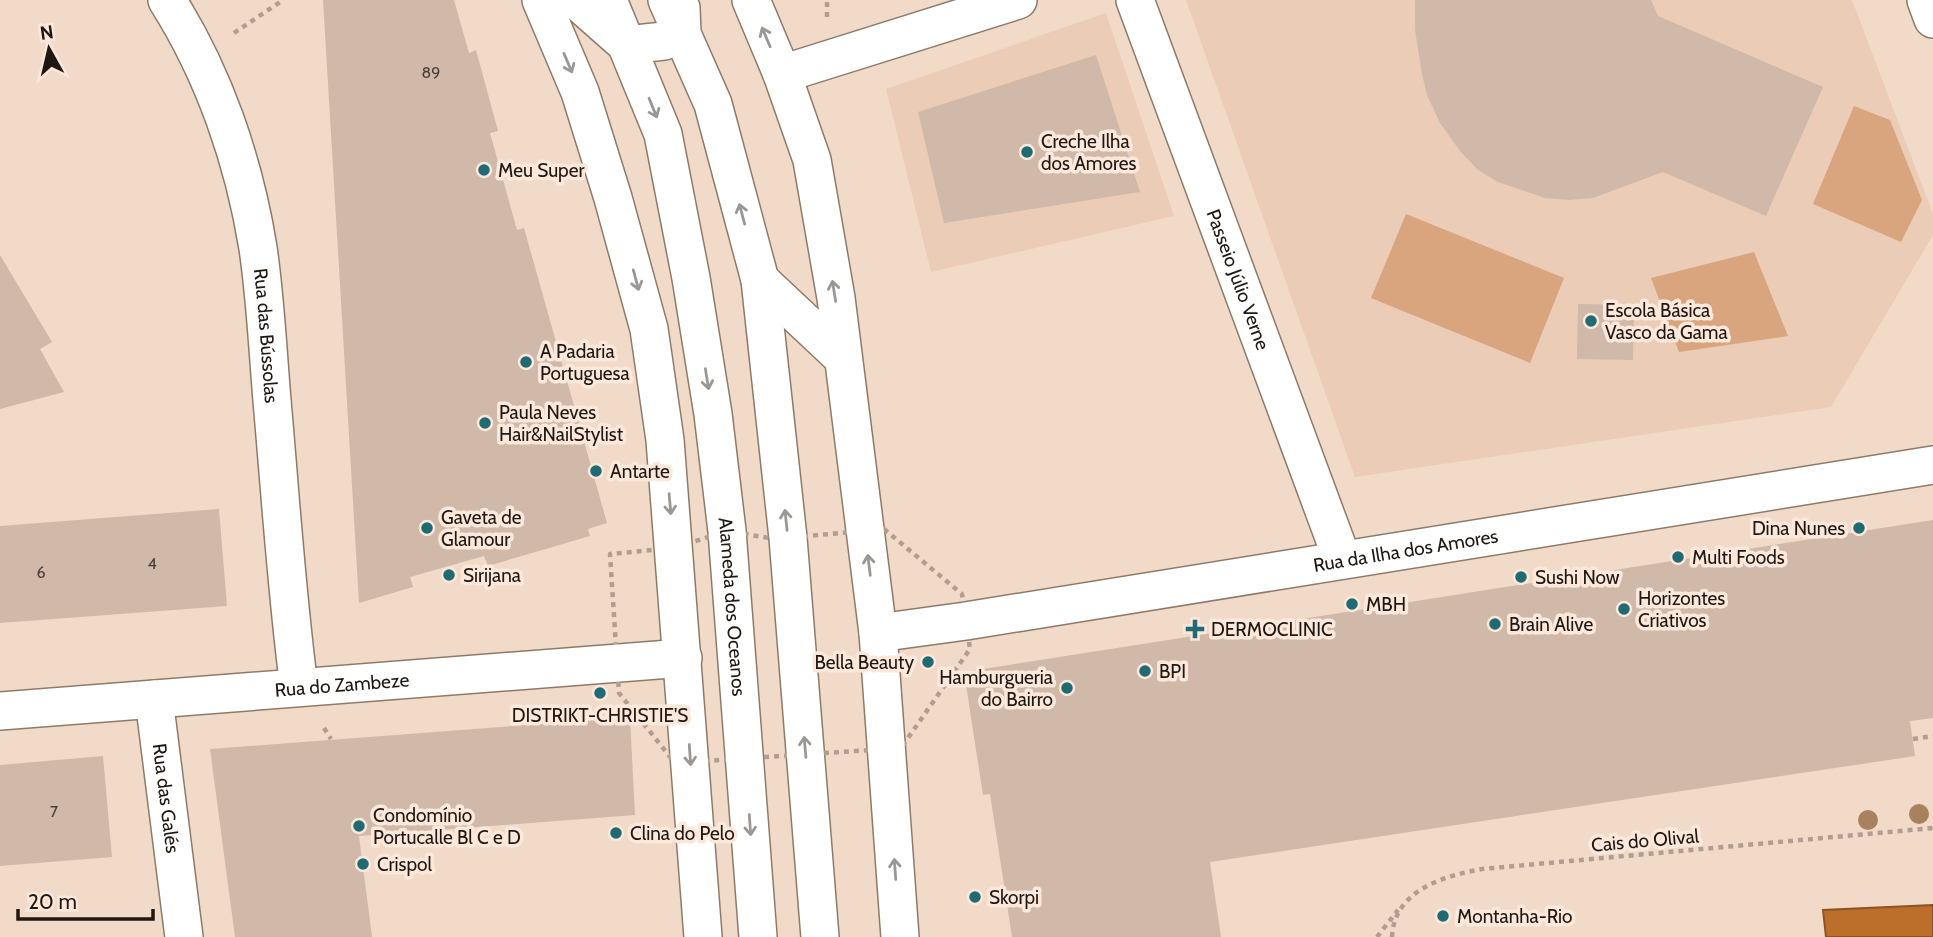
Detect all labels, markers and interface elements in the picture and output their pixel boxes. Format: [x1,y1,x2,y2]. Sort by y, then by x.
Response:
north arrow [14,14,84,84]
text: N [38,20,55,45]
one-way arrow [759,27,772,48]
one-way arrow [562,52,575,73]
house number: 89 [422,63,440,82]
one-way arrow [647,97,660,119]
place label: Creche Ilha dos Amores [1041,130,1136,175]
marker: Creche Ilha dos Amores [1019,144,1035,160]
place label: Meu Super [498,159,584,182]
marker: Meu Super [476,162,492,178]
one-way arrow [735,203,748,226]
street label: Passeio Júlio Verne [1201,206,1275,353]
street label: Rua das Bússolas [249,267,283,404]
one-way arrow [630,269,643,291]
one-way arrow [827,280,840,303]
place label: Escola Básica Vasco da Gama [1605,299,1728,344]
marker: Escola Básica Vasco da Gama [1583,313,1599,329]
place label: A Padaria Portuguesa [540,340,630,385]
marker: A Padaria Portuguesa [518,354,534,370]
one-way arrow [701,367,714,390]
place label: Paula Neves Hair&NailStylist [499,401,624,446]
marker: Paula Neves Hair&NailStylist [477,415,493,431]
place label: Antarte [610,460,670,483]
marker: Antarte [588,463,604,479]
one-way arrow [664,492,677,515]
place label: Gaveta de Glamour [441,506,522,551]
one-way arrow [780,509,793,532]
street label: Alameda dos Oceanos [713,516,751,697]
place label: Dina Nunes [1752,517,1845,540]
marker: Gaveta de Glamour [419,520,435,536]
marker: Dina Nunes [1851,520,1867,536]
street label: Rua da Ilha dos Amores [1312,524,1500,577]
place label: Multi Foods [1692,546,1785,569]
marker: Multi Foods [1670,549,1686,565]
house number: 4 [147,554,157,573]
one-way arrow [863,554,876,577]
house number: 6 [36,563,46,582]
place label: Sirijana [463,564,521,587]
place label: Sushi Now [1535,566,1620,589]
marker: Sirijana [441,567,457,583]
marker: Sushi Now [1513,569,1529,585]
place label: Horizontes Criativos [1638,587,1725,632]
place label: MBH [1366,593,1406,616]
marker: MBH [1344,596,1360,612]
marker: Horizontes Criativos [1616,601,1632,617]
place label: Brain Alive [1509,613,1593,636]
marker: Brain Alive [1487,616,1503,632]
place label: DERMOCLINIC [1211,618,1333,641]
marker: DERMOCLINIC [1185,619,1205,639]
place label: Bella Beauty [814,651,914,674]
marker: Bella Beauty [920,654,936,670]
place label: BPI [1159,660,1186,683]
marker: BPI [1137,663,1153,679]
place label: Hamburgueria do Bairro [939,666,1053,711]
street label: Rua do Zambeze [274,668,410,702]
marker: Hamburgueria do Bairro [1059,680,1075,696]
marker: DISTRIKT-CHRISTIE'S [592,685,608,701]
place label: DISTRIKT-CHRISTIE'S [512,704,688,727]
one-way arrow [798,736,811,759]
street label: Rua das Galés [148,742,184,855]
one-way arrow [683,744,696,767]
house number: 7 [50,802,58,821]
place label: Condomínio Portucalle Bl C e D [373,804,521,849]
one-way arrow [744,813,757,835]
marker: Condomínio Portucalle Bl C e D [351,818,367,834]
place label: Clina do Pelo [630,822,735,845]
street label: Cais do Olival [1590,824,1700,857]
marker: Clina do Pelo [608,825,624,841]
place label: Crispol [377,853,433,876]
marker: Crispol [355,856,371,872]
one-way arrow [888,858,901,881]
scale bar [18,878,152,922]
place label: Skorpi [989,886,1039,909]
text: 20 m [28,889,77,914]
marker: Skorpi [967,889,983,905]
place label: Montanha-Rio [1457,905,1573,928]
marker: Montanha-Rio [1435,908,1451,924]

